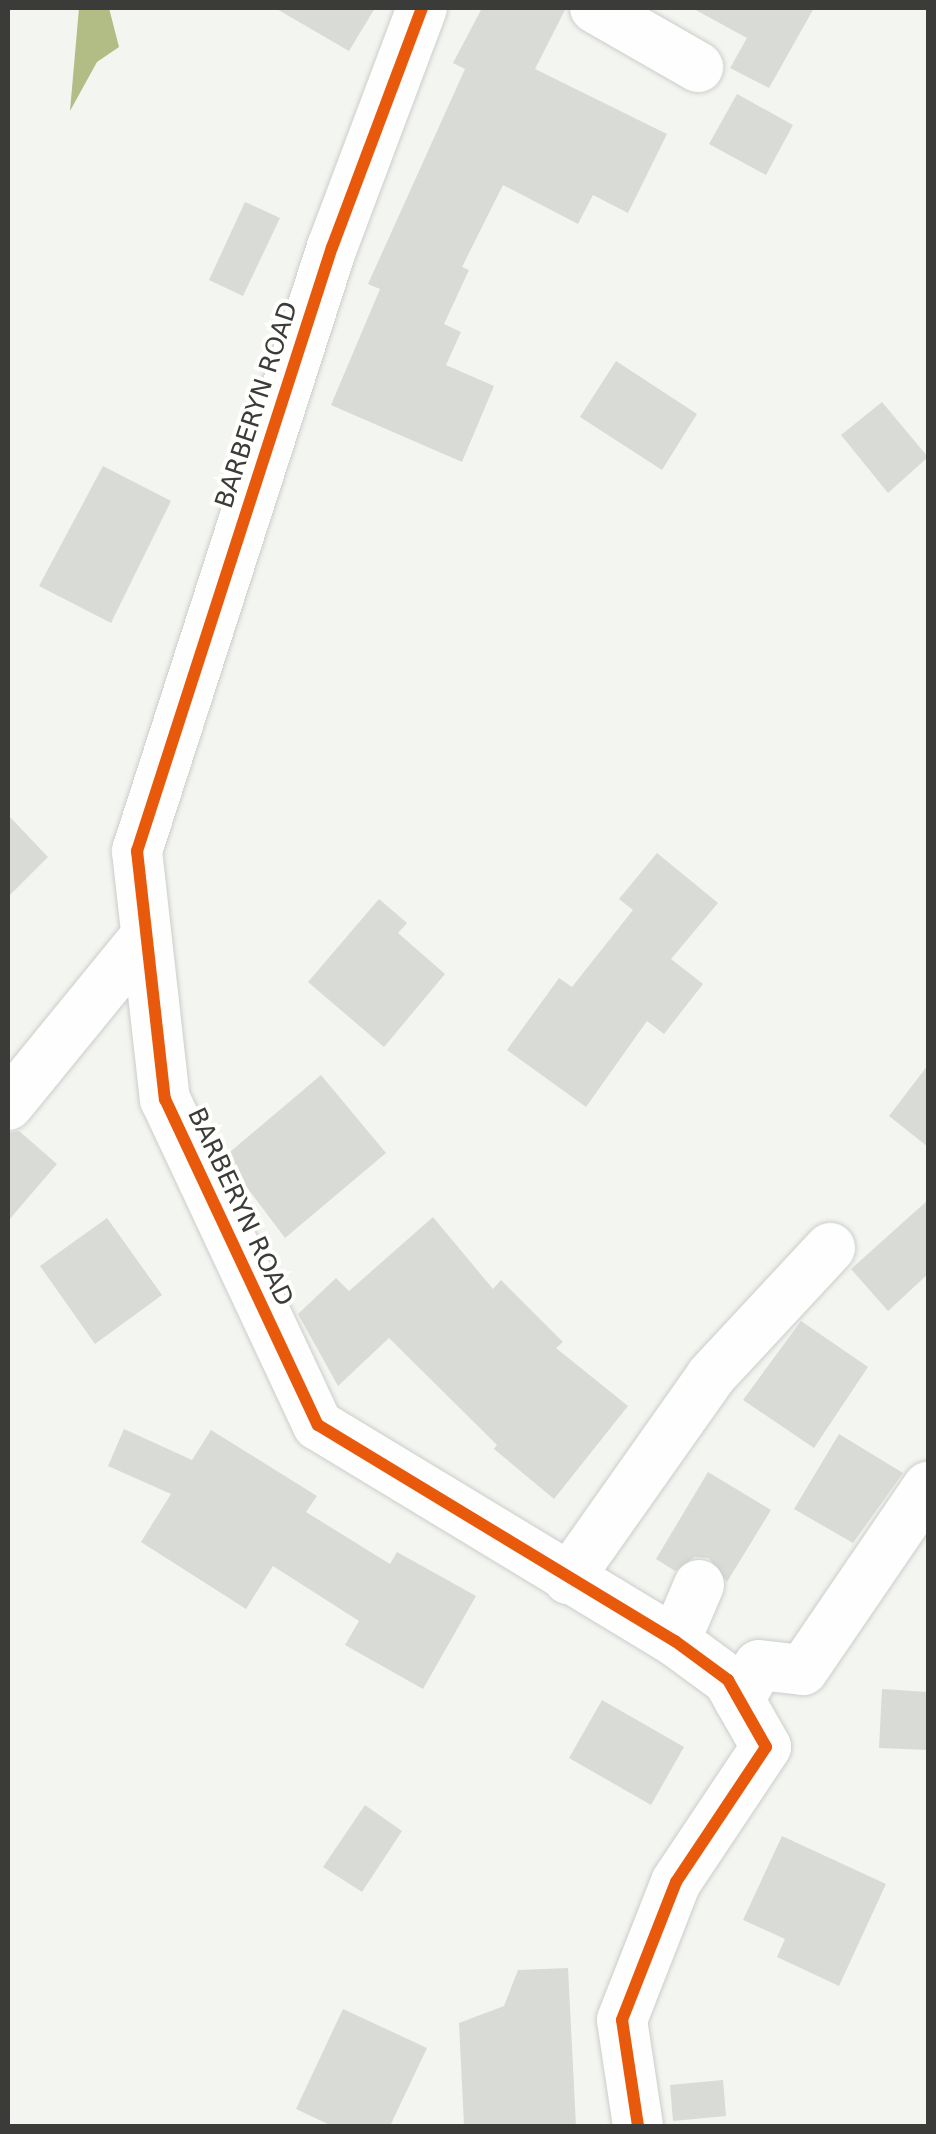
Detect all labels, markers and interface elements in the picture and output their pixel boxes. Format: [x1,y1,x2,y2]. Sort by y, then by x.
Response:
street label: BARBERYN ROAD [209,298,305,512]
street label: BARBERYN ROAD [181,1103,299,1311]

